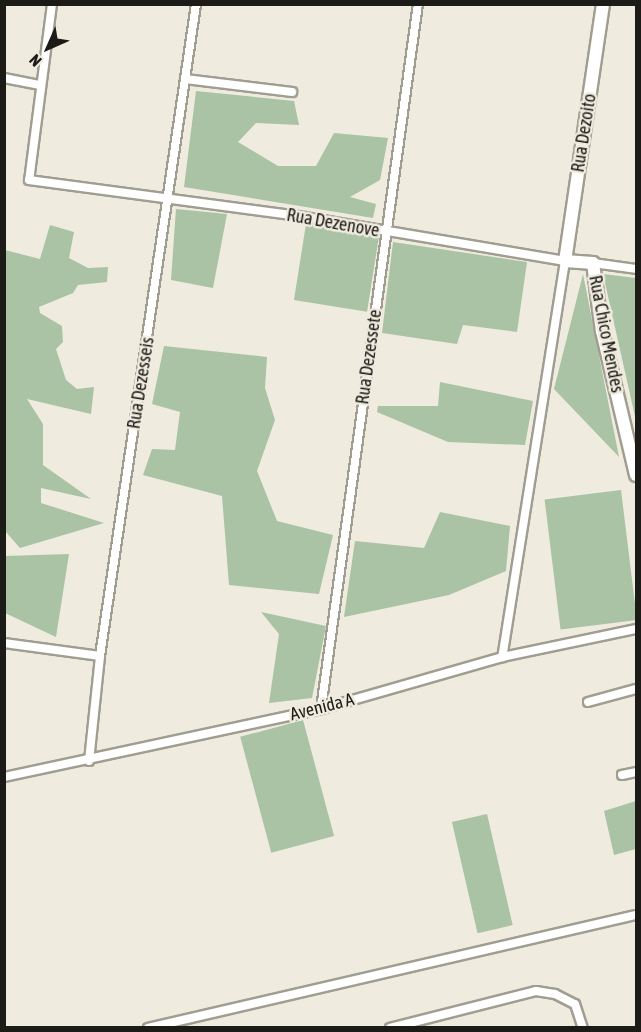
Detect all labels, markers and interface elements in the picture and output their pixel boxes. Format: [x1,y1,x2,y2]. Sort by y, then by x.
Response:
north arrow [18,18,78,78]
text: N [26,51,45,70]
street label: Rua Dezoito [567,92,601,174]
street label: Rua Dezenove [285,204,381,242]
street label: Rua Chico Mendes [584,273,628,395]
street label: Rua Dezessete [352,308,386,406]
street label: Rua Dezesseis [123,336,159,430]
street label: Avenida A [288,689,356,725]

